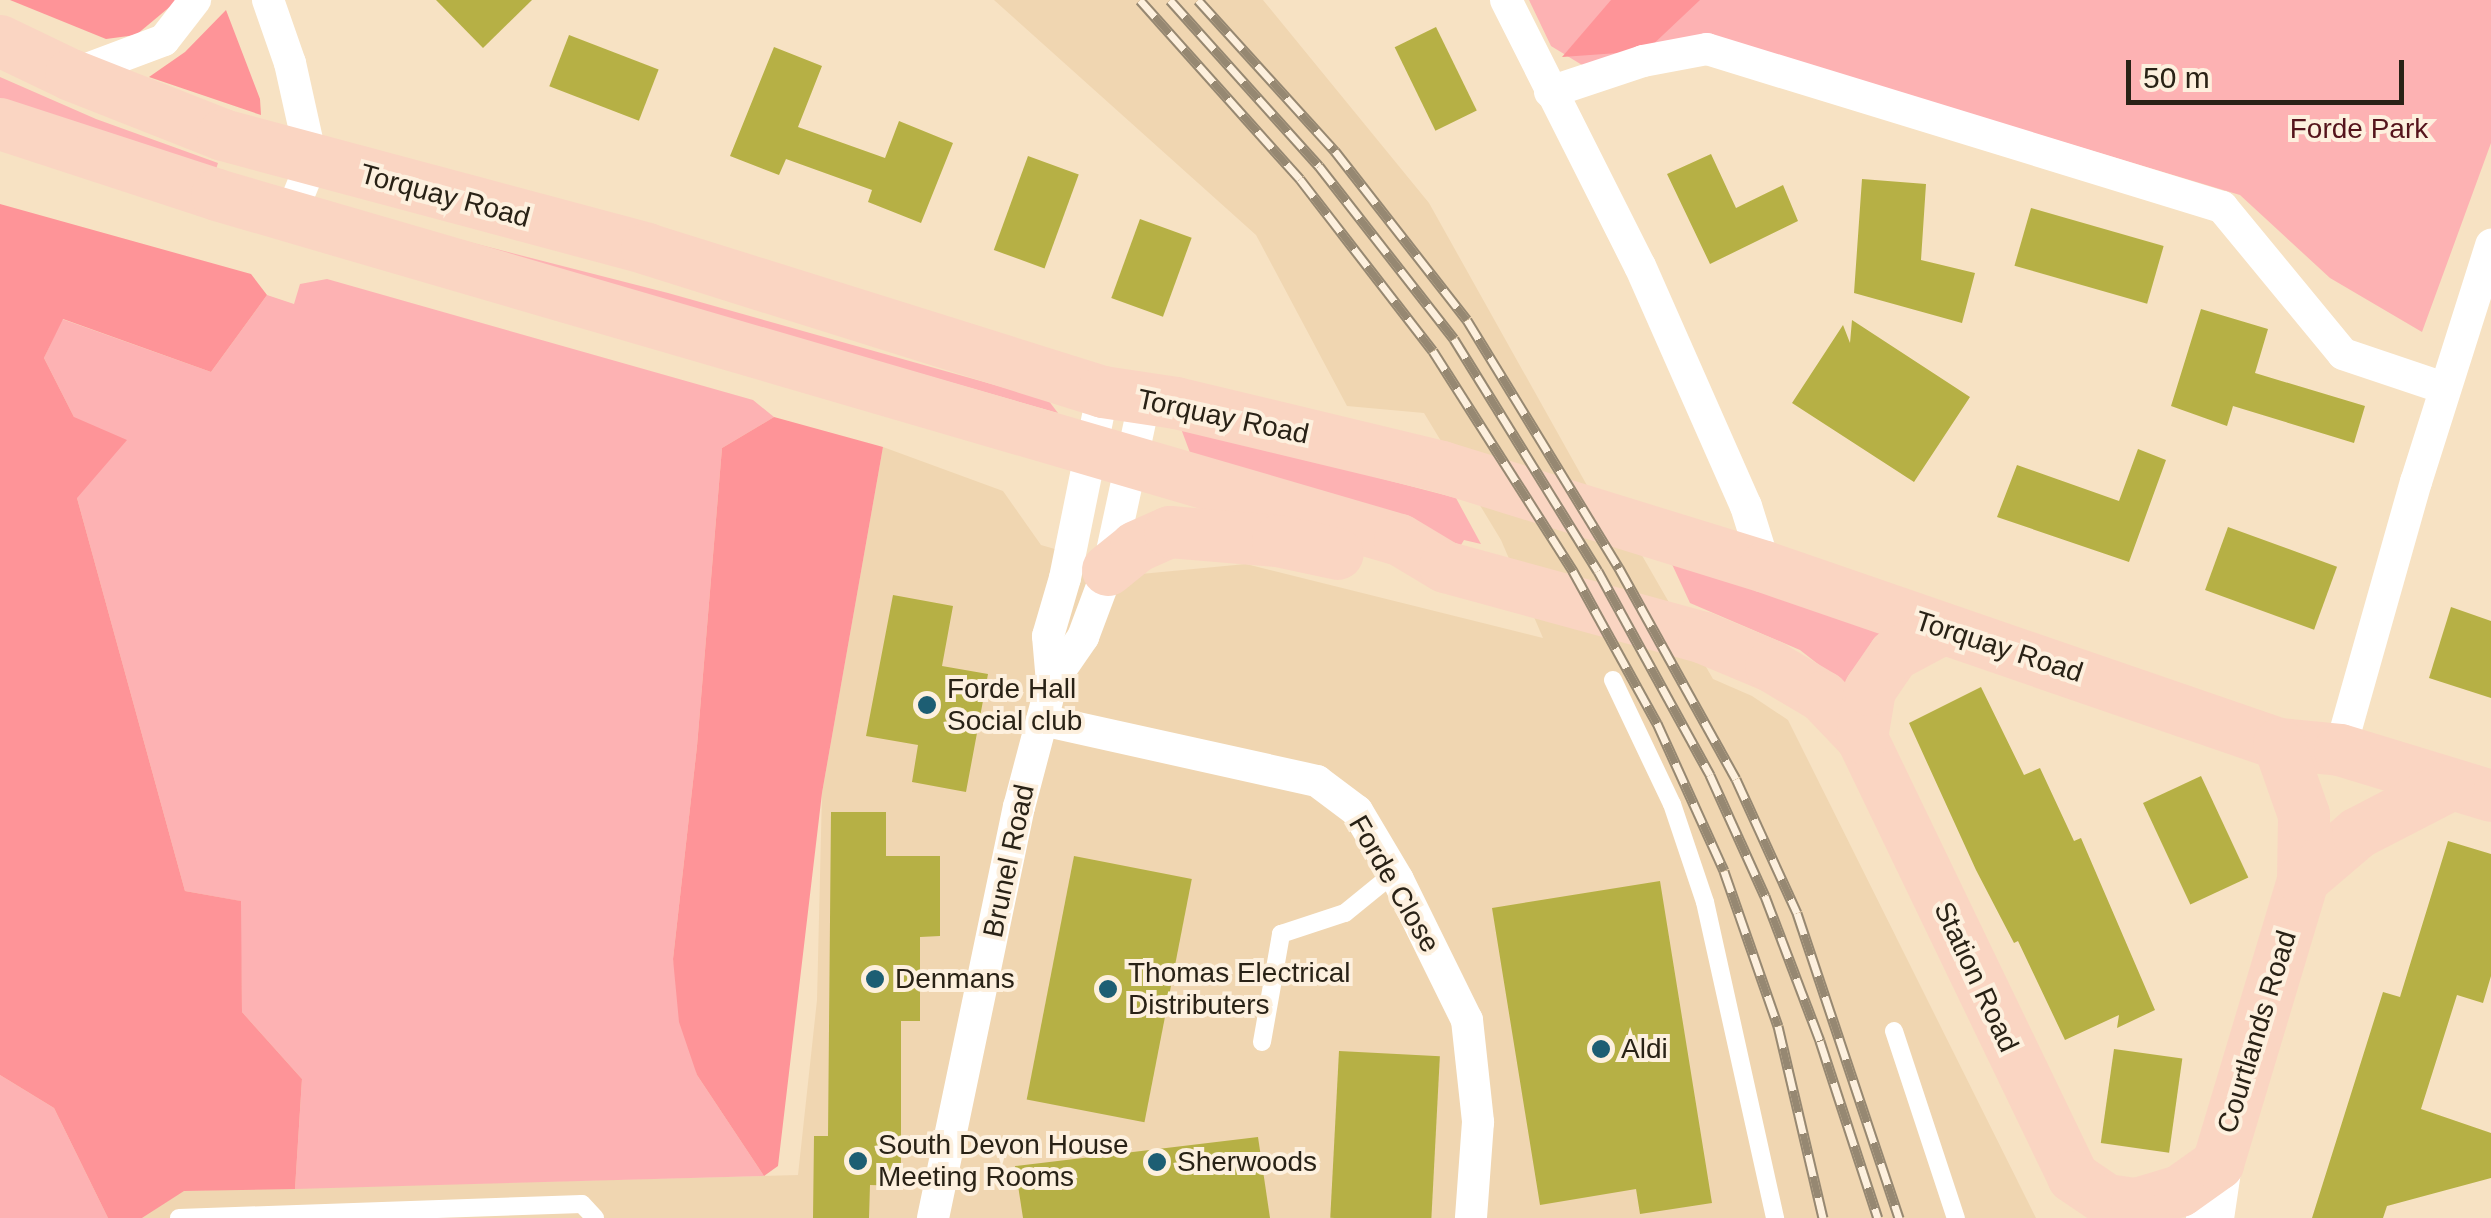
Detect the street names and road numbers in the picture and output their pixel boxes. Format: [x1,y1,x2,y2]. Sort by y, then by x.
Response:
street label: Torquay Road [356,157,534,235]
street label: Torquay Road [1134,382,1312,452]
street label: Torquay Road [1911,604,2087,690]
street label: Brunel Road [976,781,1042,941]
street label: Forde Close [1341,810,1447,958]
street label: Station Road [1927,897,2025,1057]
street label: Courtlands Road [2210,927,2304,1137]

